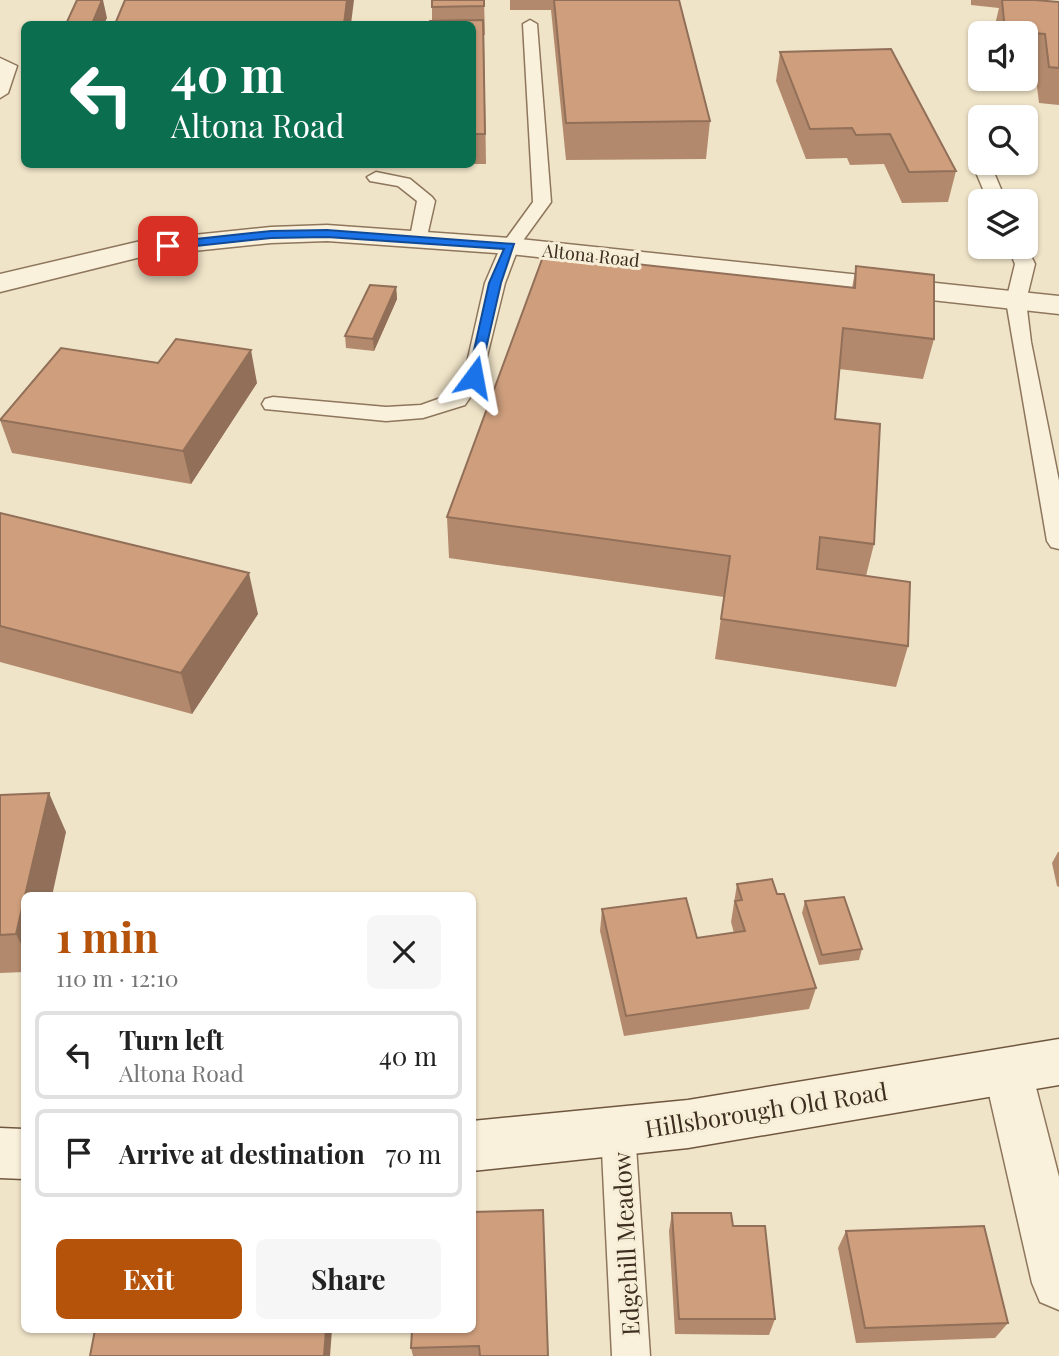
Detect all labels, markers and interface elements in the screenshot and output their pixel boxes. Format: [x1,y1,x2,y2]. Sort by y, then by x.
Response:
map controls [968,21,1038,259]
button: sound [968,21,1038,91]
text: 40 m [171,40,284,105]
icon: left [56,49,147,140]
text: Altona Road [171,103,345,146]
button: search [968,105,1038,175]
button: layers [968,189,1038,259]
pin [138,216,198,276]
icon: arrive [149,227,187,265]
street label: Altona Road [540,238,641,272]
position arrow [437,340,511,414]
text: 1 min [56,908,159,964]
button: close [367,915,441,989]
text: 110 m · 12:10 [56,962,178,993]
text: Turn left [119,1022,224,1057]
icon: left [60,1036,98,1074]
text: 40 m [379,1038,437,1073]
text: Altona Road [119,1057,244,1088]
street label: Hillsborough Old Road [642,1074,890,1144]
icon: arrive [60,1134,98,1172]
text: Arrive at destination [119,1136,365,1171]
text: 70 m [386,1136,441,1171]
street label: Edgehill Meadow [604,1151,646,1337]
button: Exit [56,1239,242,1319]
button: Share [256,1239,441,1319]

